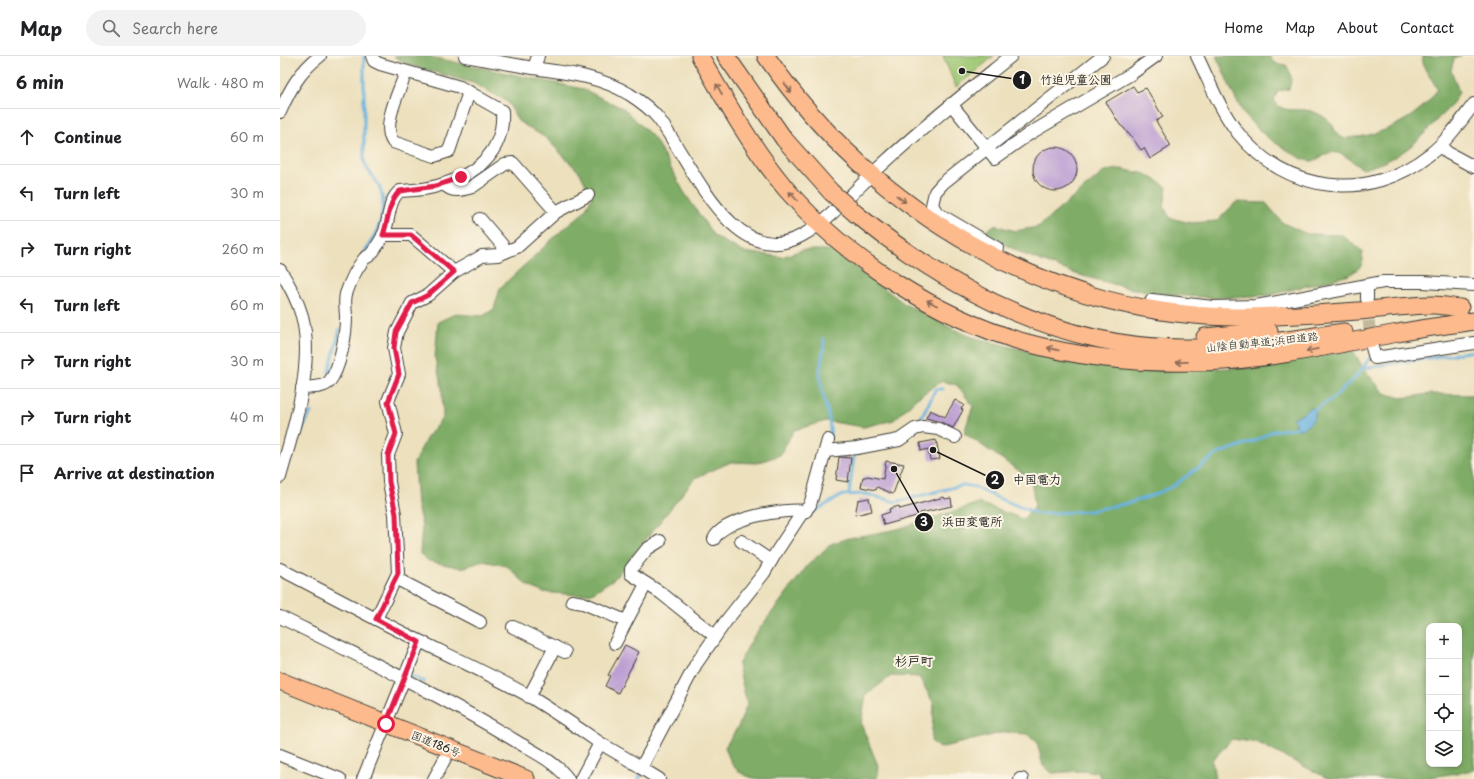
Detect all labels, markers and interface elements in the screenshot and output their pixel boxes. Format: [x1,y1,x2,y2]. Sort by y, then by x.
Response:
search box [86,10,366,46]
text: Map [20,14,62,42]
text: Search here [132,16,218,39]
icon: search [100,17,122,39]
text: Home [1224,17,1263,38]
text: Map [1285,17,1315,38]
text: About [1337,17,1378,38]
text: Contact [1400,17,1454,38]
callout: 竹迫児童公園 [1012,68,1120,92]
text: 6 min [16,69,64,95]
text: 1 [1019,70,1025,88]
text: 竹迫児童公園 [1040,70,1112,88]
text: Walk · 480 m [177,73,264,92]
one-way arrow [784,82,793,93]
one-way arrow [714,83,722,95]
text: Continue [54,125,122,148]
icon: ahead [16,126,38,148]
text: 60 m [230,127,264,146]
route end [452,168,470,186]
text: Turn left [54,181,120,204]
icon: left [16,182,38,204]
text: 30 m [230,183,264,202]
one-way arrow [788,190,797,201]
one-way arrow [896,195,907,203]
text: Turn right [54,237,131,260]
icon: right [16,238,38,260]
text: 260 m [222,239,264,258]
text: Turn left [54,293,120,316]
icon: left [16,294,38,316]
text: 60 m [230,295,264,314]
one-way arrow [926,299,938,306]
street label: 山陰自動車道;浜田道路 [1205,327,1319,356]
one-way arrow [1047,344,1060,352]
one-way arrow [1305,346,1318,354]
text: Turn right [54,349,131,372]
icon: right [16,350,38,372]
text: 30 m [230,351,264,370]
one-way arrow [1176,359,1189,366]
text: Turn right [54,405,131,428]
icon: right [16,406,38,428]
text: 40 m [230,407,264,426]
text: Arrive at destination [54,461,215,484]
icon: arrive [16,462,38,484]
callout: 中国電力 [985,468,1069,492]
text: 2 [991,470,1000,488]
text: 中国電力 [1013,470,1061,488]
callout: 浜田変電所 [914,510,1010,534]
text: 3 [920,512,928,530]
text: 浜田変電所 [942,512,1003,530]
map controls [1426,623,1462,767]
button: + [1426,623,1462,659]
district label: 杉戸町 [894,651,934,670]
button: − [1426,659,1462,695]
button: locate [1426,695,1462,731]
route start [377,715,395,733]
street label: 国道186号 [409,726,464,761]
button: layers [1426,731,1462,767]

